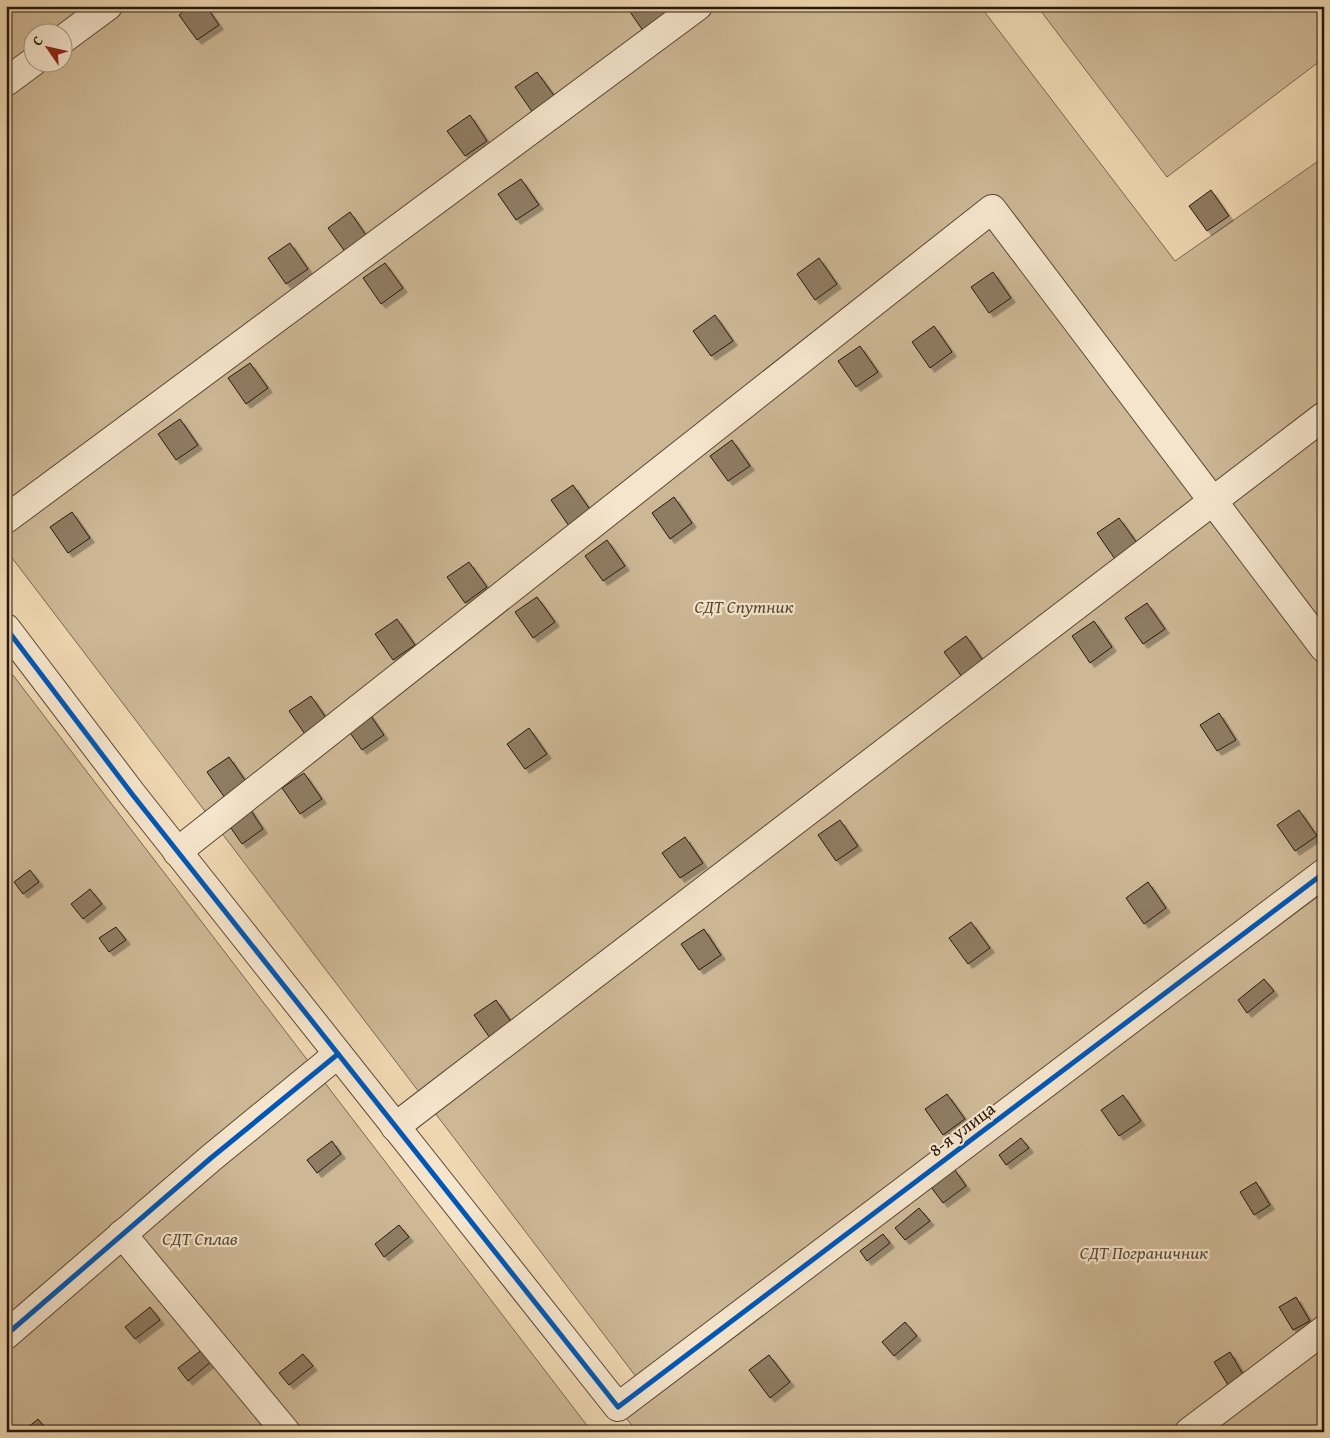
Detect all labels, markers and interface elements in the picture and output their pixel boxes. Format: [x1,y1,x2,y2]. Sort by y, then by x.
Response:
north arrow [22,22,72,72]
text: С [27,32,48,50]
park label: СДТ Спутник [694,593,794,620]
street label: 8-я улица [923,1095,1001,1163]
park label: СДТ Сплав [162,1225,238,1252]
park label: СДТ Пограничник [1080,1239,1208,1266]

